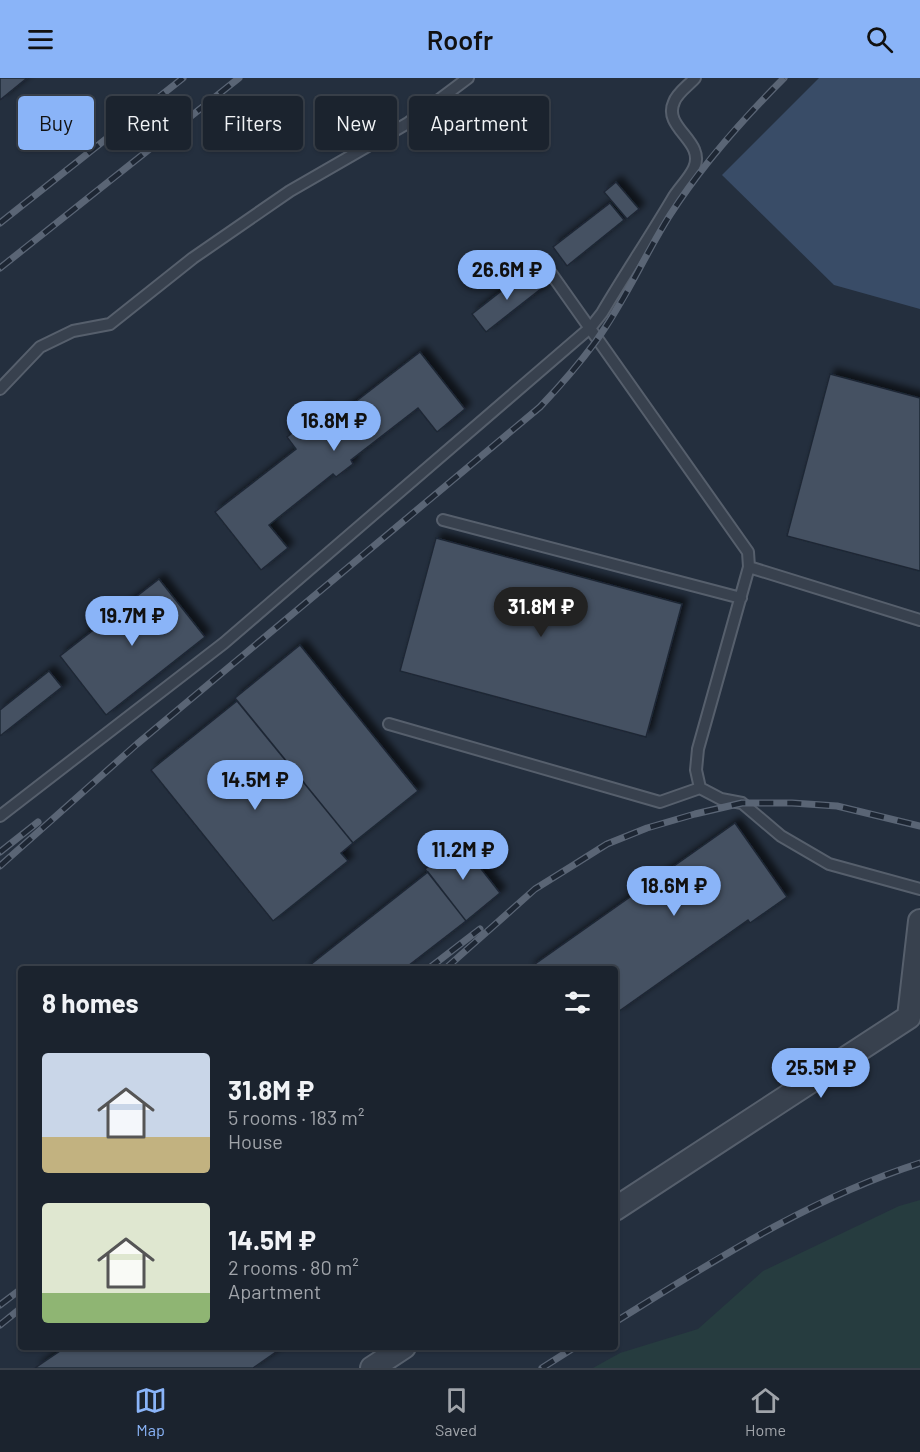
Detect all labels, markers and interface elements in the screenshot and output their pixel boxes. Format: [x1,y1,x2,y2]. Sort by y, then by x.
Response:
icon: menu [24,23,57,56]
text: Roofr [427,23,493,55]
icon: search [863,23,896,56]
chip: Buy [18,96,94,150]
chip: Rent [106,96,191,150]
chip: Filters [203,96,303,150]
chip: New [315,96,397,150]
chip: Apartment [409,96,549,150]
pin: 26.6M ₽ [452,250,562,301]
text: 26.6M ₽ [472,257,542,281]
pin: 16.8M ₽ [279,401,389,452]
text: 16.8M ₽ [301,408,367,432]
pin: 31.8M ₽ [486,587,596,638]
text: 31.8M ₽ [508,594,574,618]
pin: 19.7M ₽ [77,596,187,647]
text: 19.7M ₽ [99,603,165,627]
pin: 14.5M ₽ [200,760,310,811]
text: 14.5M ₽ [221,767,289,791]
pin: 11.2M ₽ [408,830,518,881]
text: 11.2M ₽ [431,837,495,861]
pin: 18.6M ₽ [619,866,729,917]
text: 18.6M ₽ [641,873,707,897]
icon: filters [561,986,594,1019]
text: 8 homes [42,987,139,1018]
pin: 25.5M ₽ [766,1048,876,1099]
text: 25.5M ₽ [786,1055,856,1079]
text: 31.8M ₽ [228,1074,314,1105]
icon: home [90,1077,162,1149]
text: 5 rooms · 183 m² [228,1105,364,1129]
text: House [228,1129,283,1153]
text: 14.5M ₽ [228,1224,316,1255]
icon: home [90,1227,162,1299]
text: 2 rooms · 80 m² [228,1255,359,1279]
text: Apartment [228,1279,321,1303]
tab: Map [134,1384,167,1439]
tab: Saved [435,1384,477,1439]
tab: Home [745,1384,786,1439]

